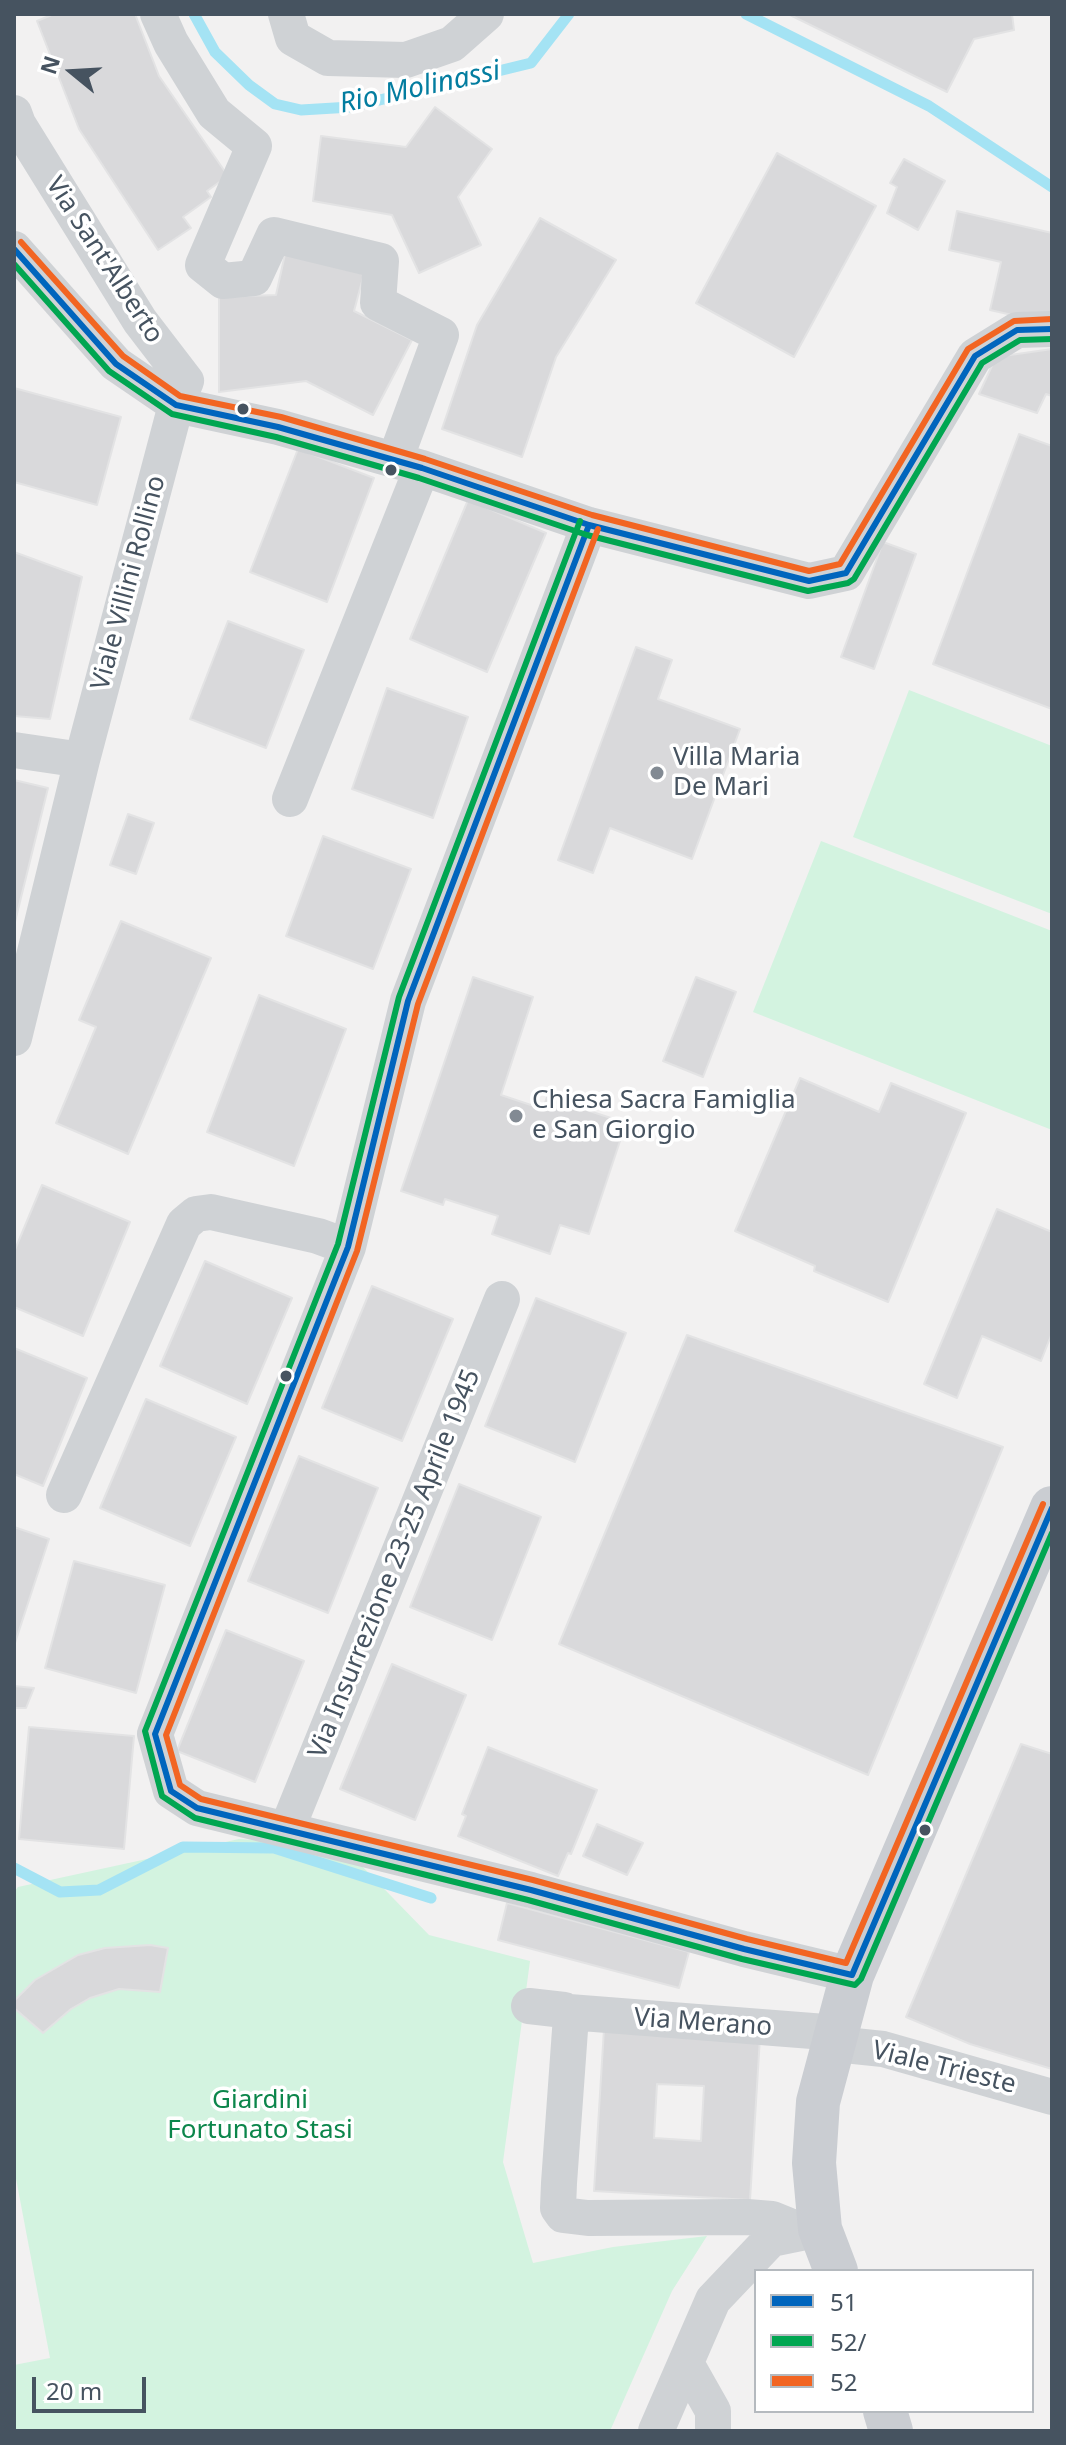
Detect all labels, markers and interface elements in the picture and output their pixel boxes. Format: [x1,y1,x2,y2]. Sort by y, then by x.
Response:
north arrow [32,32,112,112]
text: N [32,51,66,78]
water label: Rio Molinassi [336,55,504,121]
street label: Via Sant'Alberto [39,171,169,349]
unlabelled marker [235,401,251,417]
unlabelled marker [383,462,399,478]
street label: Viale Villini Rollino [85,472,173,694]
place label: Villa Maria De Mari [673,742,800,804]
marker: Villa Maria De Mari [648,764,666,782]
place label: Chiesa Sacra Famiglia e San Giorgio [532,1085,796,1146]
marker: Chiesa Sacra Famiglia e San Giorgio [507,1107,525,1125]
street label: Via Insurrezione 23-25 Aprile 1945 [302,1365,488,1763]
unlabelled marker [278,1368,294,1384]
unlabelled marker [917,1822,933,1838]
street label: Via Merano [633,2003,773,2043]
street label: Viale Trieste [869,2035,1019,2101]
park label: Giardini Fortunato Stasi [167,2085,353,2146]
legend [754,2269,1034,2413]
text: 51 [830,2285,857,2318]
text: 52/ [830,2325,866,2358]
scale bar [36,2361,150,2411]
text: 52 [830,2365,857,2398]
text: 20 m [46,2374,102,2407]

